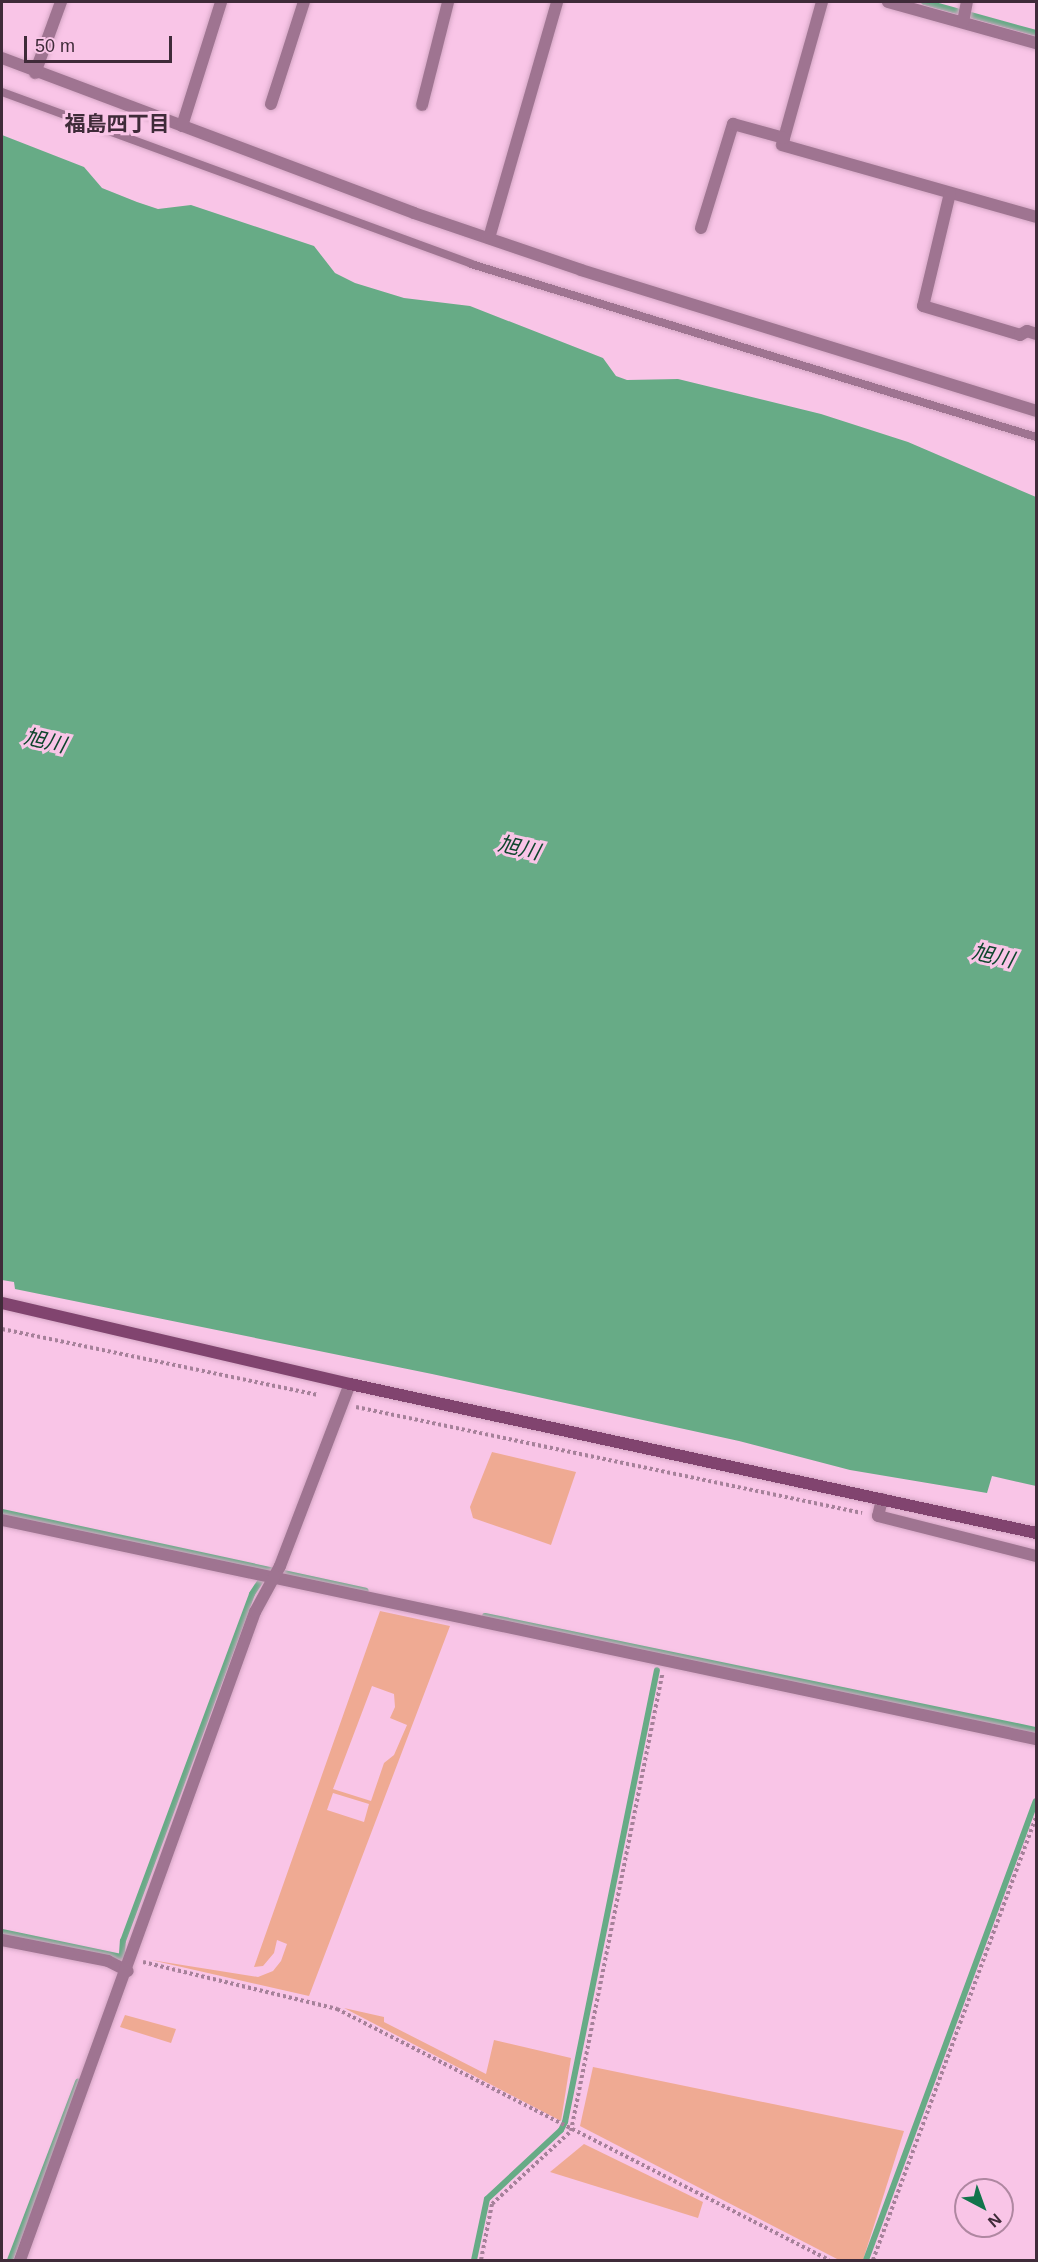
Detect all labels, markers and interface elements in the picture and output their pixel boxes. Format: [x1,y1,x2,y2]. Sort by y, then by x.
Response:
scale bar [27,24,176,62]
text: 50 m [35,36,75,56]
district label: 福島四丁目 [65,111,169,137]
water label: 旭川 [22,724,68,758]
water label: 旭川 [496,831,542,865]
water label: 旭川 [970,939,1016,973]
north arrow [954,2178,1014,2238]
text: N [985,2210,1005,2231]

